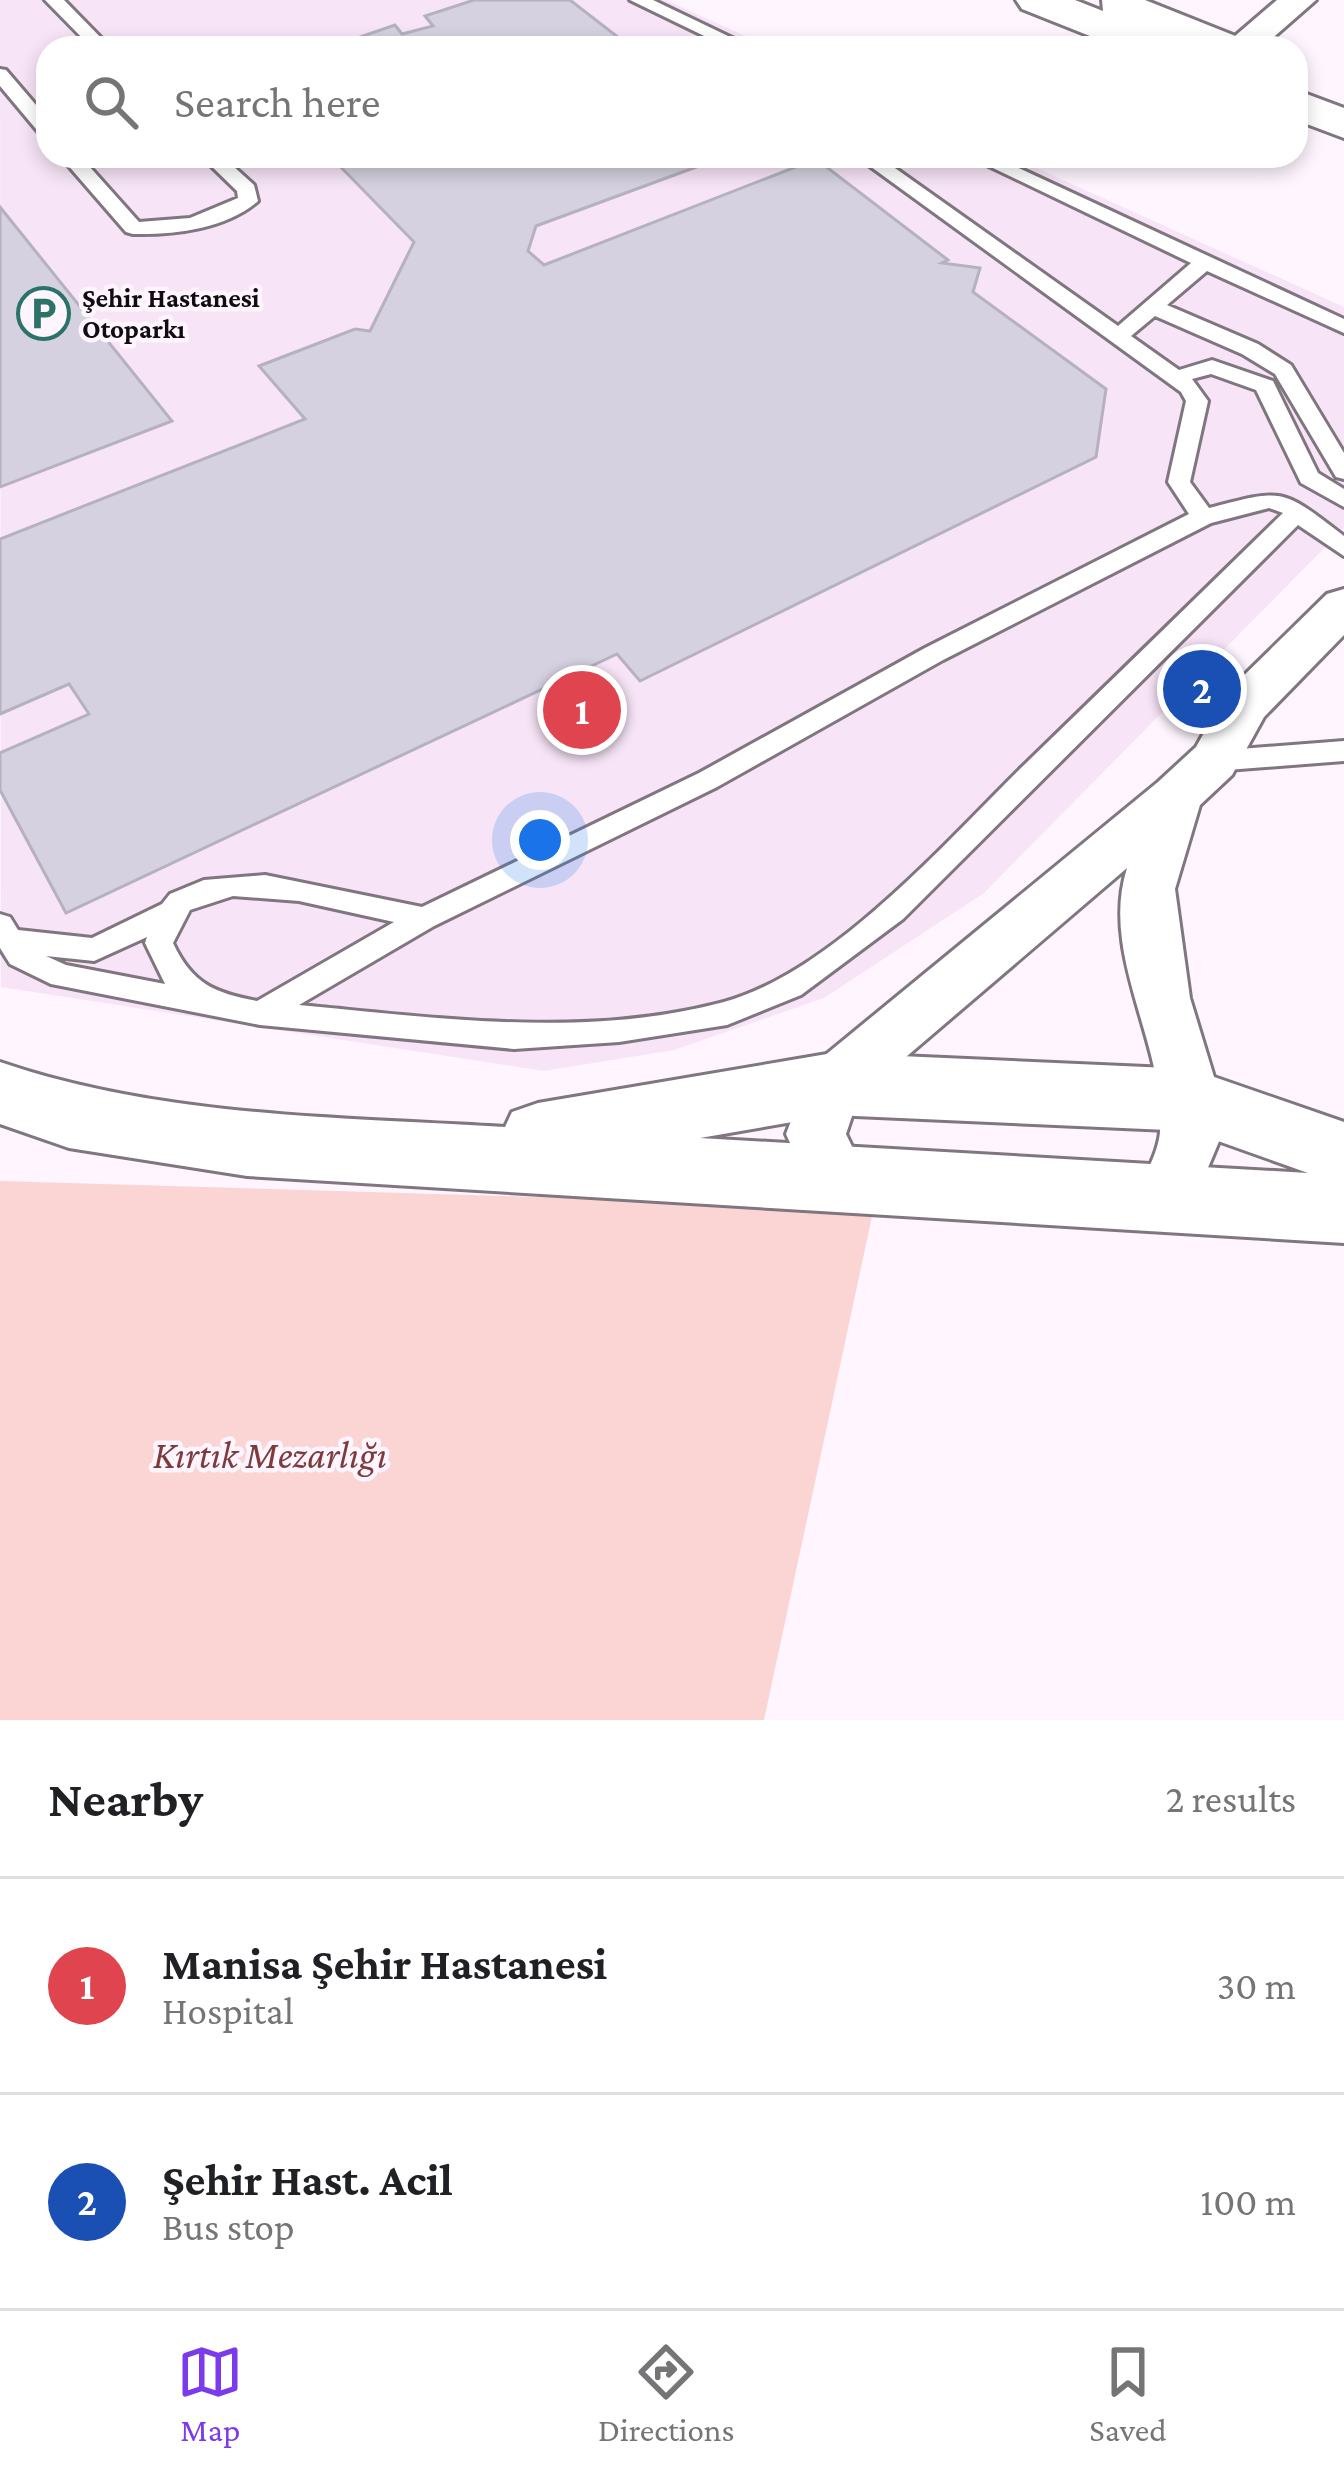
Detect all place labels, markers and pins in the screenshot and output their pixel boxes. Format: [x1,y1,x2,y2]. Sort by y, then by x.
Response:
place label: Şehir Hastanesi Otoparkı [82,283,260,344]
parking icon: Şehir Hastanesi Otoparkı [15,286,71,342]
pin: 2 [1163,644,1241,734]
pin: 1 [543,665,621,755]

